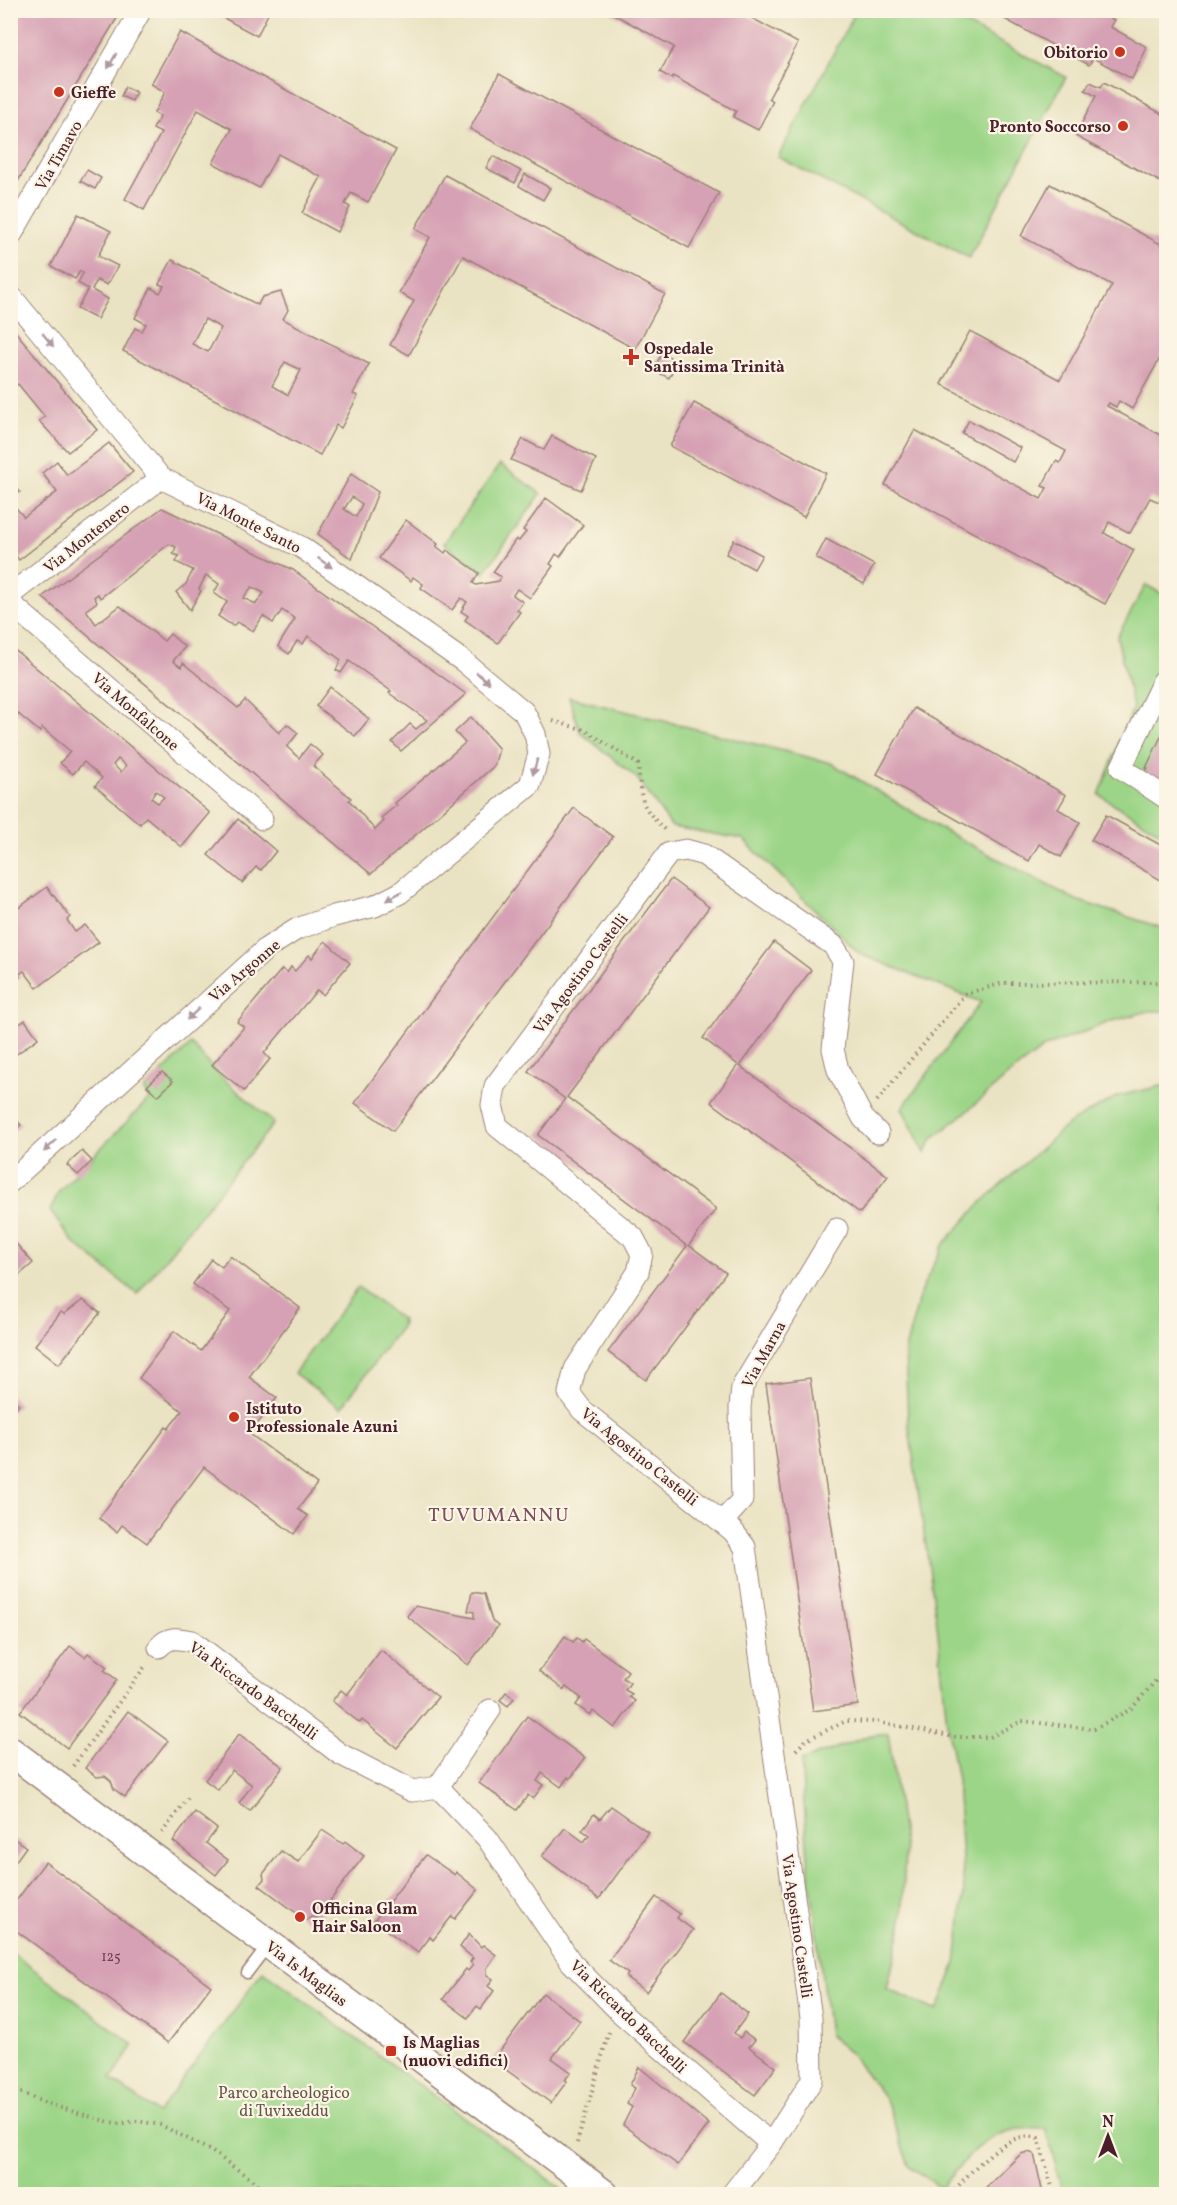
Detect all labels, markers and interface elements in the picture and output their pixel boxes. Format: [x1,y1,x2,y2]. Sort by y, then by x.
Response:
place label: Obitorio [1044,43,1108,65]
marker: Obitorio [1113,45,1127,59]
one-way arrow [107,53,117,70]
place label: Gieffe [71,83,116,105]
marker: Gieffe [52,85,66,99]
street label: Via Timavo [31,117,89,195]
place label: Pronto Soccorso [989,117,1111,139]
marker: Pronto Soccorso [1116,119,1130,133]
one-way arrow [41,333,53,348]
place label: Ospedale Santissima Trinità [644,339,785,379]
marker: Ospedale Santissima Trinità [622,348,640,366]
street label: Via Monte Santo [192,488,304,560]
street label: Via Montenero [39,498,135,579]
one-way arrow [317,557,332,569]
street label: Via Monfalcone [86,668,183,757]
one-way arrow [475,671,491,684]
one-way arrow [530,758,539,776]
one-way arrow [385,891,402,901]
street label: Via Agostino Castelli [529,909,634,1039]
street label: Via Argonne [205,935,286,1008]
one-way arrow [186,1007,201,1021]
one-way arrow [42,1139,57,1153]
street label: Via Marna [737,1318,792,1392]
place label: Istituto Professionale Azuni [246,1399,398,1439]
street label: Via Agostino Castelli [575,1403,702,1512]
marker: Istituto Professionale Azuni [227,1410,241,1424]
district label: TUVUMANNU [428,1502,570,1530]
street label: Via Riccardo Bacchelli [184,1637,322,1746]
street label: Via Agostino Castelli [775,1853,817,2000]
place label: Officina Glam Hair Saloon [312,1899,417,1939]
marker: Officina Glam Hair Saloon [293,1910,307,1924]
street label: Via Is Maglias [260,1937,351,2013]
house number: 125 [101,1948,121,1967]
street label: Via Riccardo Bacchelli [564,1956,691,2079]
place label: Is Maglias (nuovi edifici) [403,2033,508,2073]
marker: Is Maglias (nuovi edifici) [384,2044,398,2058]
park label: Parco archeologico di Tuvixeddu [218,2083,350,2123]
north arrow [1078,2106,1138,2166]
text: N [1102,2112,1114,2134]

